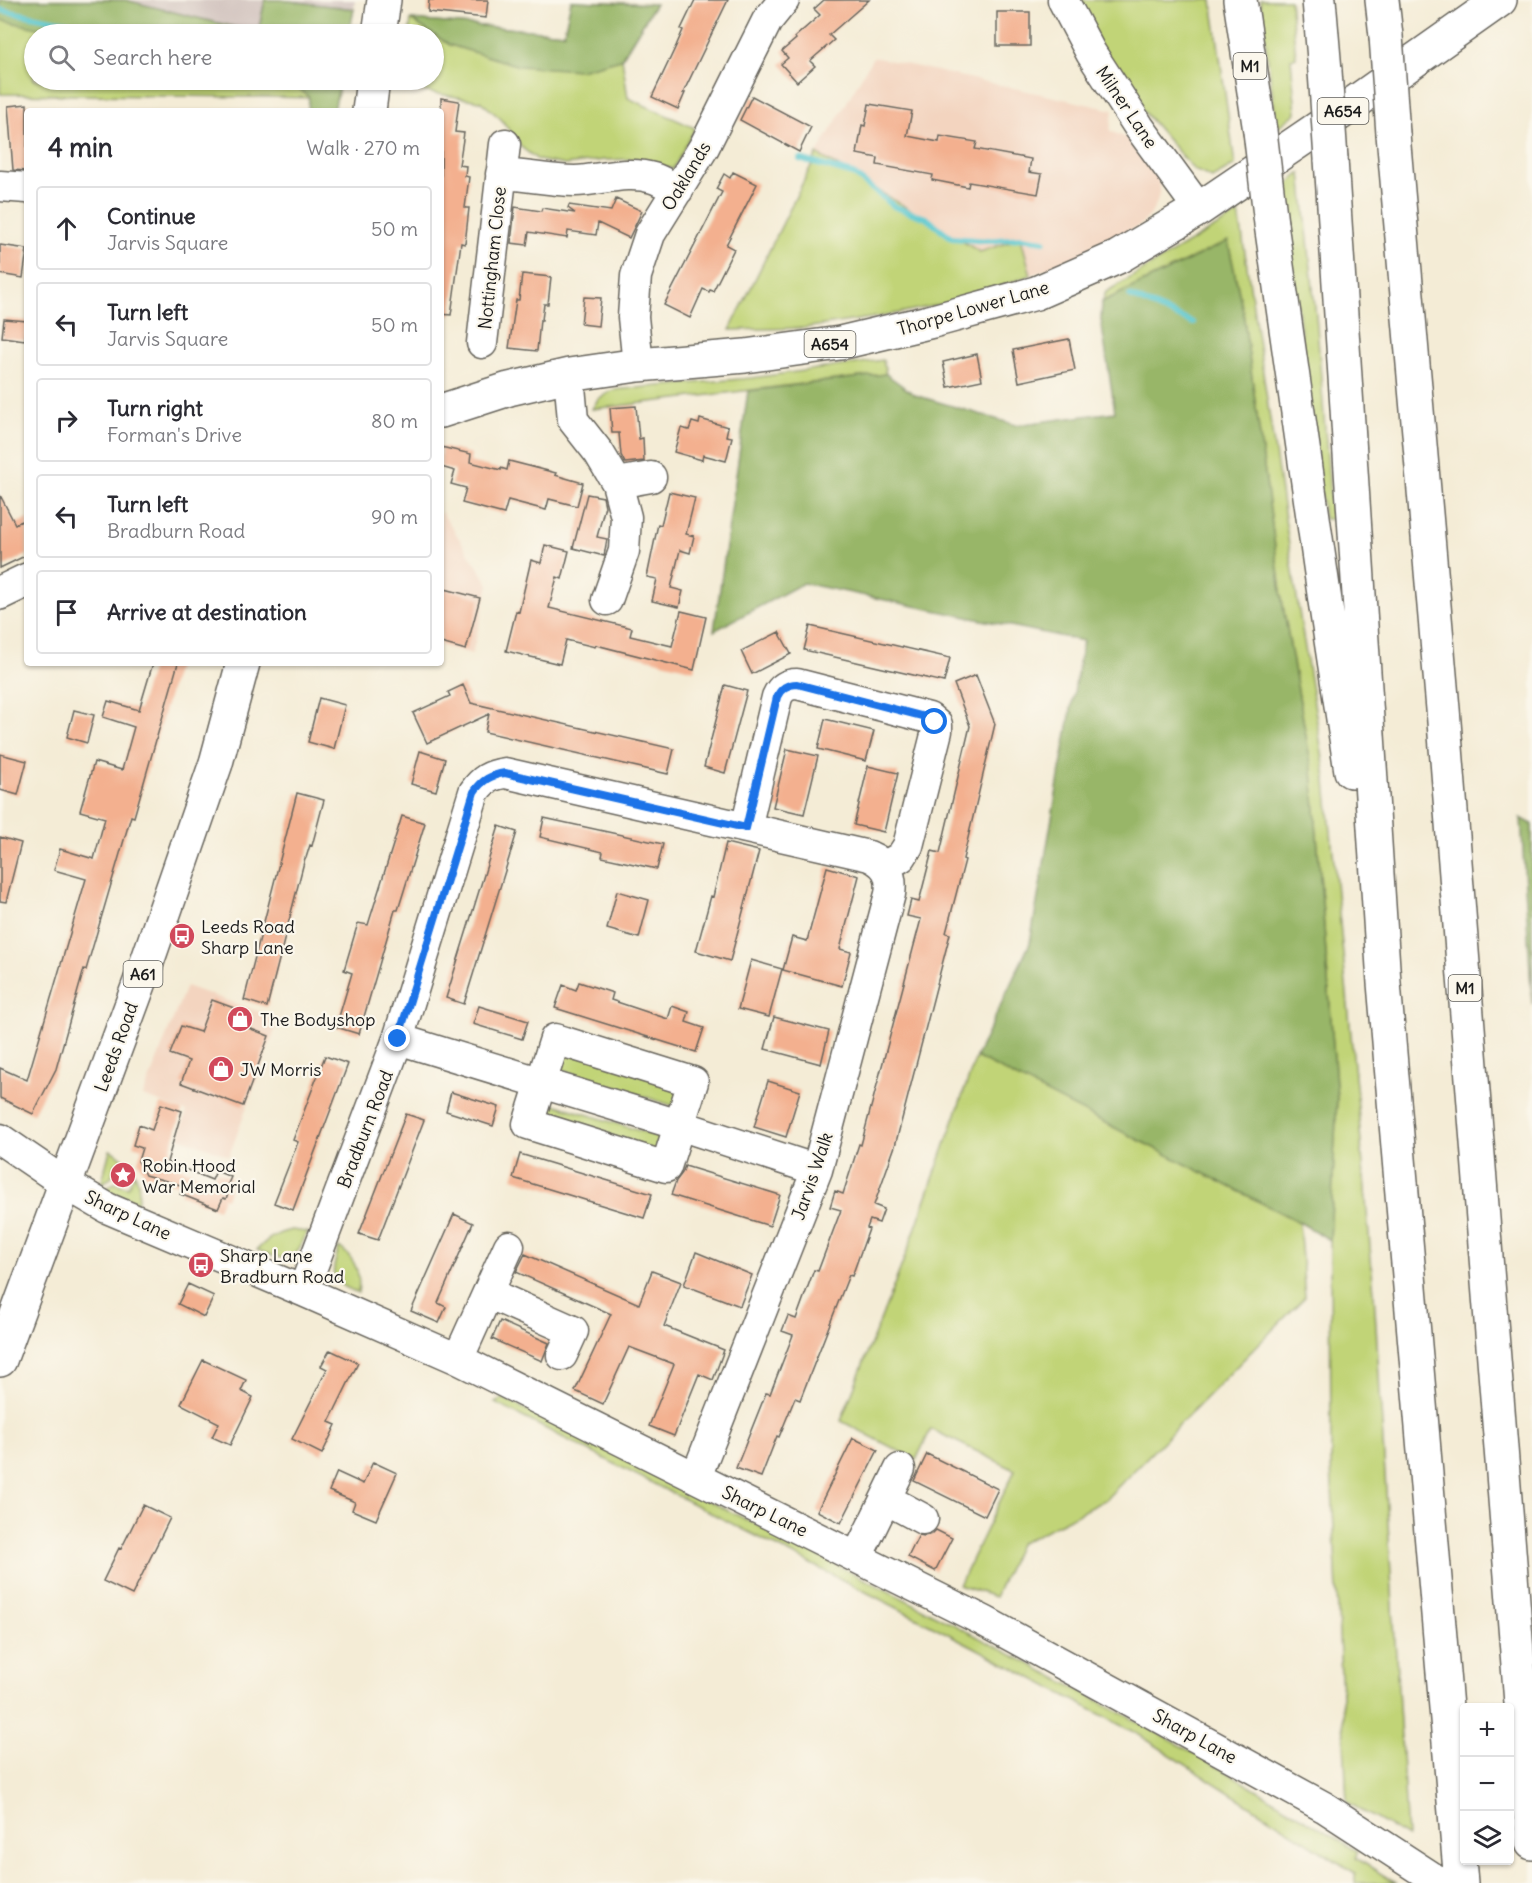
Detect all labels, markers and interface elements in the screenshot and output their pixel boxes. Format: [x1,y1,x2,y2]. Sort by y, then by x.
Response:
search box [24,24,444,90]
icon: search [45,41,78,74]
text: Search here [93,43,212,71]
road number: M1 [1234,53,1266,79]
street label: Milner Lane [1091,61,1163,153]
road number: A654 [1318,98,1368,124]
text: 4 min [48,131,113,164]
text: Walk · 270 m [306,135,420,160]
street label: Oaklands [656,137,716,215]
street label: Nottingham Close [473,185,511,331]
text: Continue [107,202,196,230]
icon: ahead [50,212,83,245]
text: 50 m [371,216,418,241]
text: Jarvis Square [107,230,228,255]
street label: Thorpe Lower Lane [894,275,1052,341]
text: Turn left [107,298,188,326]
icon: left [50,308,83,341]
text: 50 m [371,312,418,337]
text: Jarvis Square [107,326,228,351]
road number: A654 [804,331,856,357]
text: Turn right [107,394,203,422]
icon: right [50,404,83,437]
text: 80 m [371,408,418,433]
text: Forman's Drive [107,422,242,447]
text: Turn left [107,490,188,518]
icon: left [50,500,83,533]
text: 90 m [371,504,418,529]
text: Bradburn Road [107,518,245,543]
icon: arrive [50,596,83,629]
text: Arrive at destination [107,598,307,626]
route start [921,708,947,734]
place label: Leeds Road Sharp Lane [201,915,295,959]
bus stop icon: Leeds Road Sharp Lane [167,921,197,951]
road number: A61 [124,961,162,987]
road number: M1 [1448,975,1482,1001]
street label: Leeds Road [89,999,143,1095]
shop icon: The Bodyshop [225,1004,255,1034]
place label: The Bodyshop [260,1008,375,1031]
route end [384,1025,410,1051]
shop icon: JW Morris [206,1054,236,1084]
place label: JW Morris [240,1058,322,1081]
street label: Bradburn Road [332,1066,398,1191]
street label: Jarvis Walk [786,1129,838,1223]
place label: Robin Hood War Memorial [142,1154,255,1198]
place icon: Robin Hood War Memorial [108,1160,138,1190]
street label: Sharp Lane [81,1185,175,1245]
place label: Sharp Lane Bradburn Road [220,1244,345,1288]
bus stop icon: Sharp Lane Bradburn Road [186,1250,216,1280]
street label: Sharp Lane [718,1480,812,1542]
street label: Sharp Lane [1149,1703,1241,1769]
map controls [1460,1703,1514,1865]
button: + [1460,1703,1514,1757]
button: − [1460,1757,1514,1811]
button: layers [1460,1811,1514,1865]

